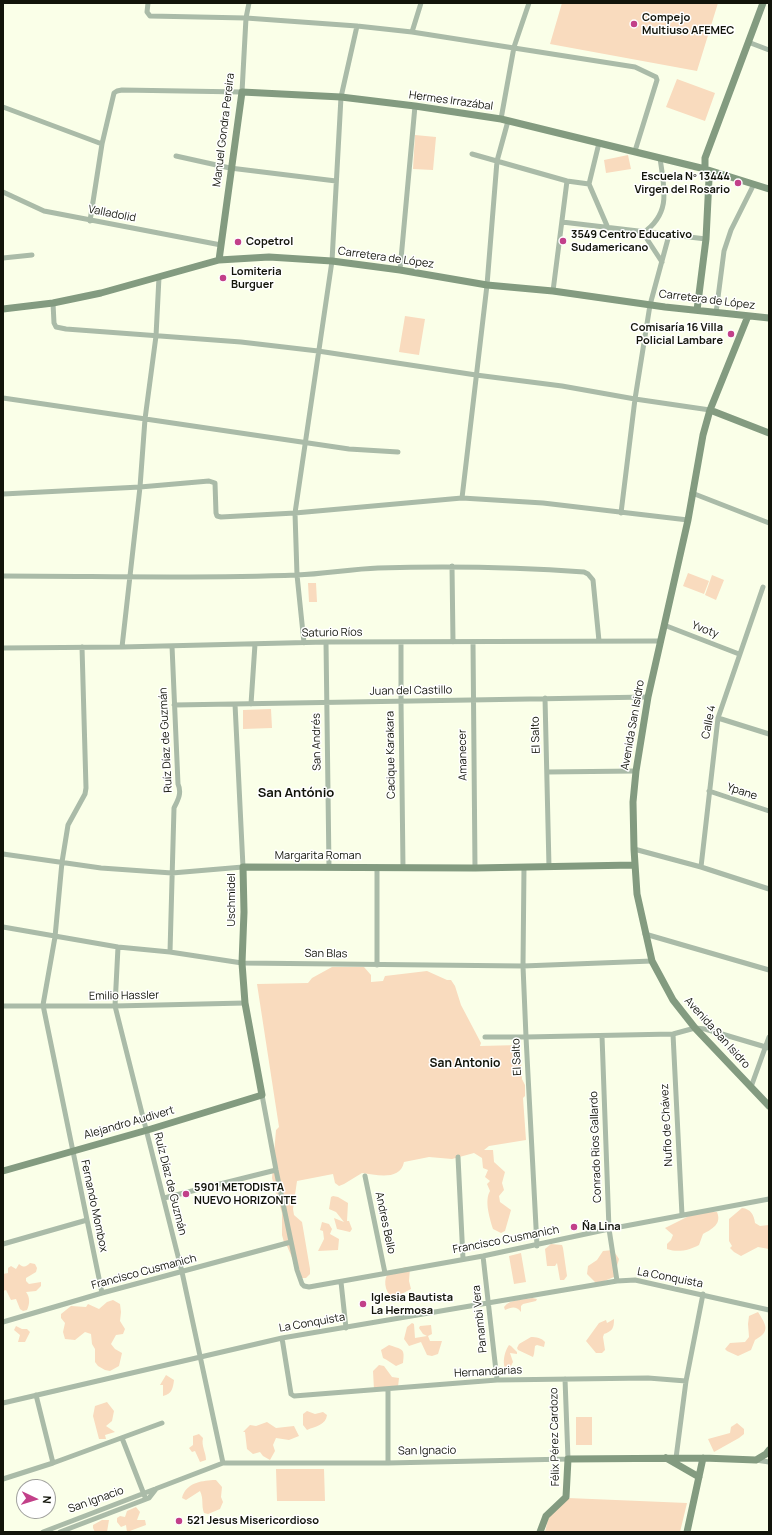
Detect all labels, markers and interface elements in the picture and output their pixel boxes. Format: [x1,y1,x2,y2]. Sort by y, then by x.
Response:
place label: Compejo Multiuso AFEMEC [642,11,734,37]
marker: Compejo Multiuso AFEMEC [629,19,639,29]
street label: Manuel Gondra Pereira [210,72,238,188]
street label: Hermes Irrazábal [408,89,494,113]
place label: Escuela Nº 13444 Virgen del Rosario [634,170,730,196]
marker: Escuela Nº 13444 Virgen del Rosario [733,178,743,188]
street label: Valladolid [87,203,137,225]
place label: 3549 Centro Educativo Sudamericano [571,228,692,254]
place label: Copetrol [246,235,293,249]
marker: 3549 Centro Educativo Sudamericano [558,236,568,246]
marker: Copetrol [233,237,243,247]
street label: Carretera de López [337,245,435,271]
place label: Lomiteria Burguer [231,265,282,291]
marker: Lomiteria Burguer [218,273,228,283]
street label: Carretera de López [658,288,756,312]
place label: Comisaría 16 Villa Policial Lambare [631,321,723,347]
marker: Comisaría 16 Villa Policial Lambare [726,329,736,339]
street label: Yvoty [690,619,720,641]
street label: Saturio Ríos [301,626,363,640]
street label: Avenida San Isidro [619,679,647,771]
street label: Juan del Castillo [370,684,452,698]
street label: Ruíz Díaz de Guzmán [157,687,175,793]
street label: Calle 4 [699,704,719,740]
street label: Cacique Karakara [384,711,398,799]
street label: San Andrés [310,713,324,771]
street label: El Salto [529,716,543,754]
street label: Amanecer [456,729,470,781]
street label: Ypane [725,781,759,803]
district label: San António [258,785,334,801]
street label: Margarita Roman [275,849,361,863]
street label: Uschmidel [225,873,239,927]
street label: San Blas [304,947,348,961]
street label: Emilio Hassler [89,989,159,1003]
street label: Avenida San Isidro [681,995,753,1071]
street label: El Salto [509,1038,525,1076]
district label: San Antonio [430,1057,500,1071]
street label: Nuflo de Chávez [658,1083,676,1167]
street label: Conrado Rios Gallardo [587,1091,605,1203]
street label: Alejandro Audivert [82,1104,176,1142]
street label: Ruíz Díaz de Guzmán [151,1131,189,1237]
street label: Fernando Mombox [78,1159,110,1253]
place label: 5901 METODISTA NUEVO HORIZONTE [194,1181,297,1207]
marker: 5901 METODISTA NUEVO HORIZONTE [181,1189,191,1199]
street label: Andres Bello [372,1191,398,1255]
place label: Ña Lina [582,1220,621,1234]
marker: Ña Lina [569,1222,579,1232]
street label: Francisco Cusmanich [452,1223,560,1257]
street label: Francisco Cusmanich [90,1252,198,1292]
street label: La Conquista [636,1265,704,1291]
street label: Panambi Vera [470,1284,490,1354]
place label: Iglesia Bautista La Hermosa [371,1291,453,1317]
marker: Iglesia Bautista La Hermosa [358,1299,368,1309]
street label: La Conquista [278,1311,346,1335]
street label: Hernandarias [454,1364,522,1380]
street label: Félix Pérez Cardozo [548,1387,562,1487]
street label: San Ignacio [398,1444,456,1458]
north arrow [16,1479,56,1519]
street label: San Ignacio [66,1484,126,1516]
text: N [40,1495,55,1504]
place label: 521 Jesus Misericordioso [187,1514,319,1528]
marker: 521 Jesus Misericordioso [174,1516,184,1526]

